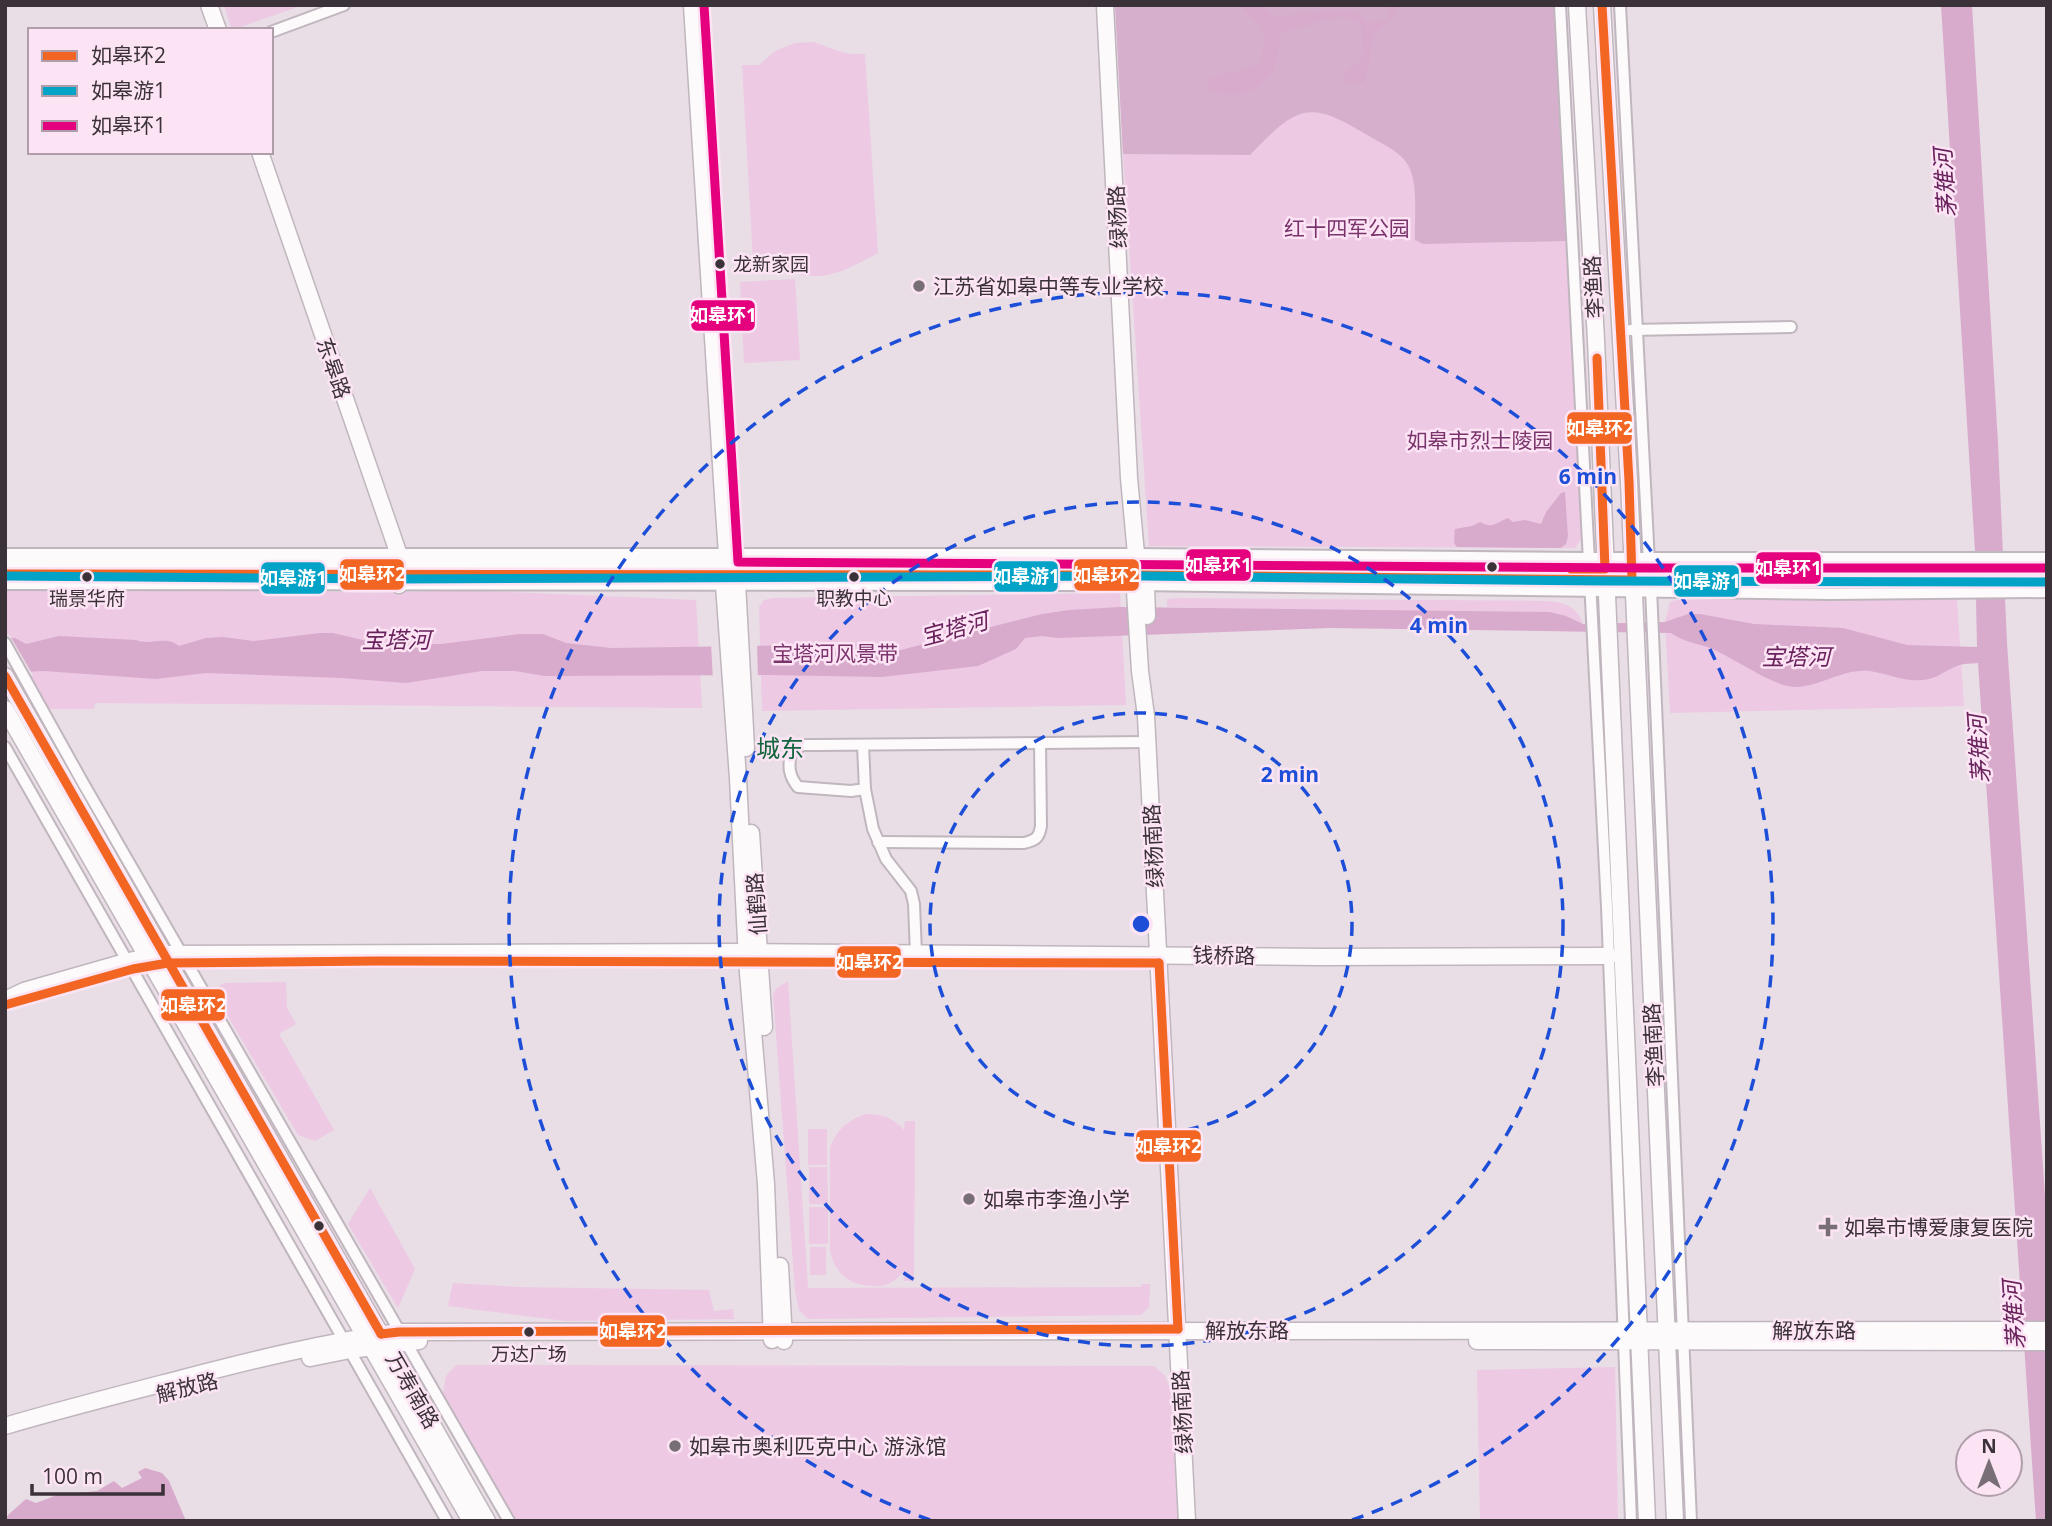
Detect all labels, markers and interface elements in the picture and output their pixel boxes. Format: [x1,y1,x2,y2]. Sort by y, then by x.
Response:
legend [28,28,273,154]
text: 如皋环2 [91,41,166,69]
text: 如皋游1 [91,76,166,104]
text: 如皋环1 [91,111,166,139]
water label: 茅雉河 [1925,143,1962,219]
street label: 绿杨路 [1101,185,1133,249]
park label: 红十四军公园 [1284,214,1410,242]
place label: 龙新家园 [733,251,809,277]
street label: 李渔路 [1577,255,1609,319]
marker: 龙新家园 [713,257,727,271]
place label: 江苏省如皋中等专业学校 [933,272,1164,300]
marker: 江苏省如皋中等专业学校 [911,278,927,294]
line badge: 如皋环1 [690,299,756,332]
text: 如皋环1 [689,302,757,328]
street label: 东皋路 [311,334,357,402]
line badge: 如皋环2 [1566,411,1633,445]
text: 如皋环2 [1566,415,1634,441]
park label: 如皋市烈士陵园 [1407,426,1554,454]
text: 6 min [1559,462,1617,490]
line badge: 如皋环1 [1185,548,1252,582]
line badge: 如皋环1 [1755,551,1822,585]
text: 如皋环1 [1184,552,1252,578]
text: 如皋环1 [1754,555,1822,581]
line badge: 如皋环2 [339,558,405,591]
line badge: 如皋环2 [1073,558,1140,592]
line badge: 如皋游1 [993,560,1059,593]
unlabelled marker [1485,560,1499,574]
line badge: 如皋游1 [260,561,326,595]
text: 如皋环2 [338,561,406,587]
text: 如皋环2 [1072,562,1140,588]
text: 如皋游1 [992,563,1060,589]
line badge: 如皋游1 [1673,564,1740,598]
text: 如皋游1 [259,565,327,591]
text: 如皋游1 [1673,568,1741,594]
marker: 瑞景华府 [80,570,94,584]
marker: 职教中心 [847,570,861,584]
place label: 瑞景华府 [49,585,125,611]
place label: 职教中心 [816,585,892,611]
water label: 宝塔河 [917,603,995,652]
text: 4 min [1410,611,1468,639]
water label: 宝塔河 [362,623,435,655]
park label: 宝塔河风景带 [772,639,898,667]
water label: 宝塔河 [1762,640,1835,672]
water label: 茅雉河 [1959,709,1996,785]
district label: 城东 [756,731,804,764]
text: 2 min [1261,760,1319,788]
street label: 绿杨南路 [1137,803,1169,889]
street label: 仙鹤路 [740,872,772,936]
centre of rings [1129,912,1153,936]
street label: 钱桥路 [1192,940,1256,970]
line badge: 如皋环2 [836,945,902,979]
text: 如皋环2 [835,949,903,975]
line badge: 如皋环2 [160,988,226,1022]
text: 如皋环2 [159,992,227,1018]
street label: 李渔南路 [1637,1002,1669,1088]
line badge: 如皋环2 [1135,1129,1202,1163]
text: 如皋环2 [1134,1133,1202,1159]
place label: 如皋市李渔小学 [983,1185,1130,1213]
marker: 如皋市李渔小学 [961,1191,977,1207]
place label: 如皋市博爱康复医院 [1844,1213,2033,1241]
marker: 如皋市博爱康复医院 [1818,1217,1838,1237]
unlabelled marker [312,1219,326,1233]
water label: 茅雉河 [1994,1275,2031,1351]
line badge: 如皋环2 [599,1314,666,1348]
street label: 解放东路 [1205,1316,1289,1344]
street label: 解放东路 [1772,1316,1856,1344]
text: 如皋环2 [599,1318,667,1344]
marker: 万达广场 [522,1325,536,1339]
place label: 万达广场 [491,1341,567,1367]
street label: 万寿南路 [380,1347,446,1433]
street label: 解放路 [153,1366,221,1408]
street label: 绿杨南路 [1166,1369,1198,1455]
north arrow [1954,1428,2024,1498]
place label: 如皋市奥利匹克中心 游泳馆 [689,1432,946,1460]
text: N [1981,1433,1997,1459]
marker: 如皋市奥利匹克中心 游泳馆 [667,1438,683,1454]
scale bar [32,1452,163,1496]
text: 100 m [42,1462,103,1490]

